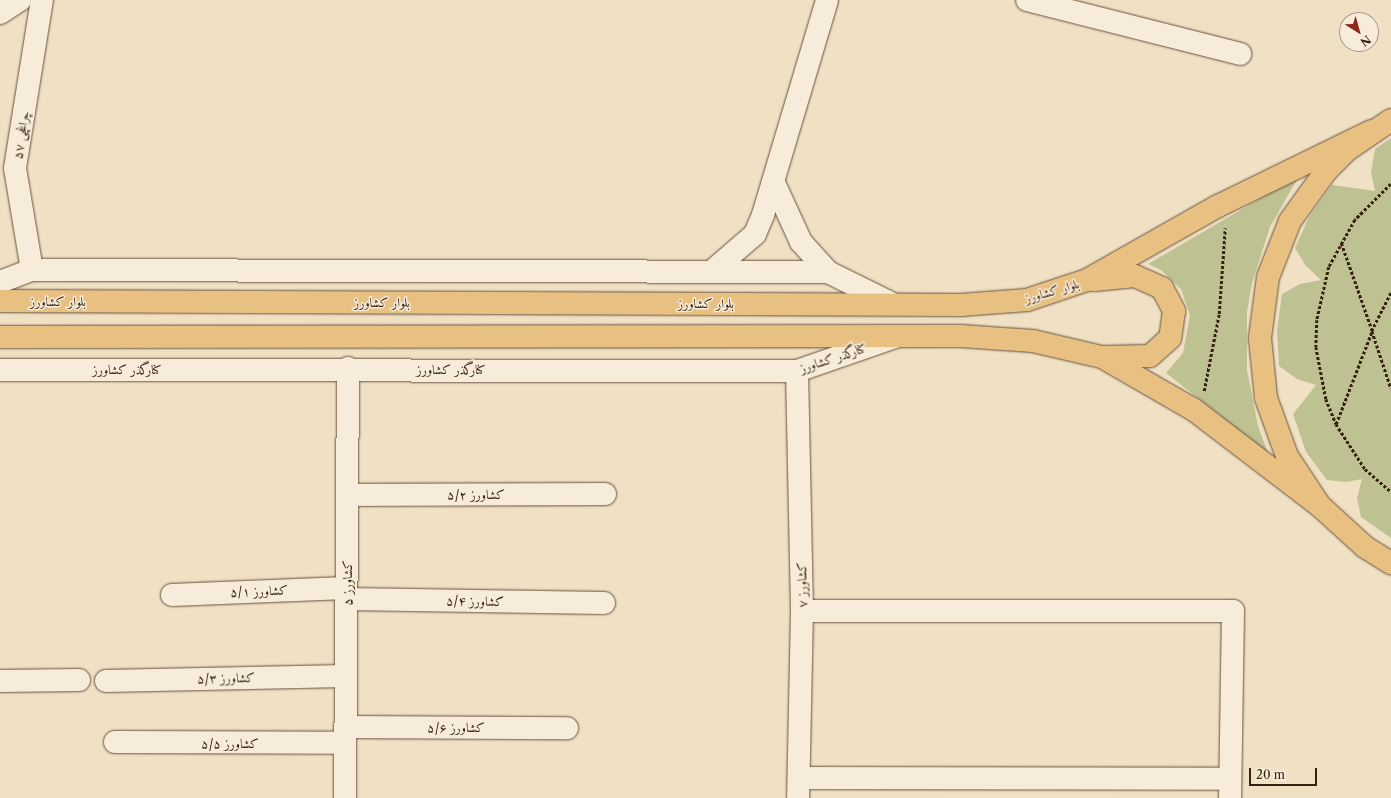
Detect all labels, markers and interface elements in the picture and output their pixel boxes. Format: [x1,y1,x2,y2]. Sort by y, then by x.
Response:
north arrow [1339,12,1379,52]
text: N [1358,32,1374,49]
street label: چراغچی ۵۷ [10,110,32,160]
street label: بلوار کشاورز [1023,276,1081,306]
street label: بلوار کشاورز [30,293,86,309]
street label: بلوار کشاورز [354,294,410,310]
street label: بلوار کشاورز [678,295,734,311]
street label: کنارگذر کشاورز [798,340,868,376]
street label: کنارگذر کشاورز [93,361,161,377]
street label: کنارگذر کشاورز [417,361,485,377]
street label: کشاورز ۵/۲ [447,486,505,502]
street label: کشاورز ۵ [339,560,355,606]
street label: کشاورز ۷ [794,562,810,608]
street label: کشاورز ۵/۱ [230,582,288,600]
street label: کشاورز ۵/۴ [446,593,504,609]
street label: کشاورز ۵/۳ [197,670,255,686]
street label: کشاورز ۵/۶ [427,719,485,735]
street label: کشاورز ۵/۵ [201,735,259,751]
scale bar [1251,760,1319,786]
text: 20 m [1256,767,1285,782]

